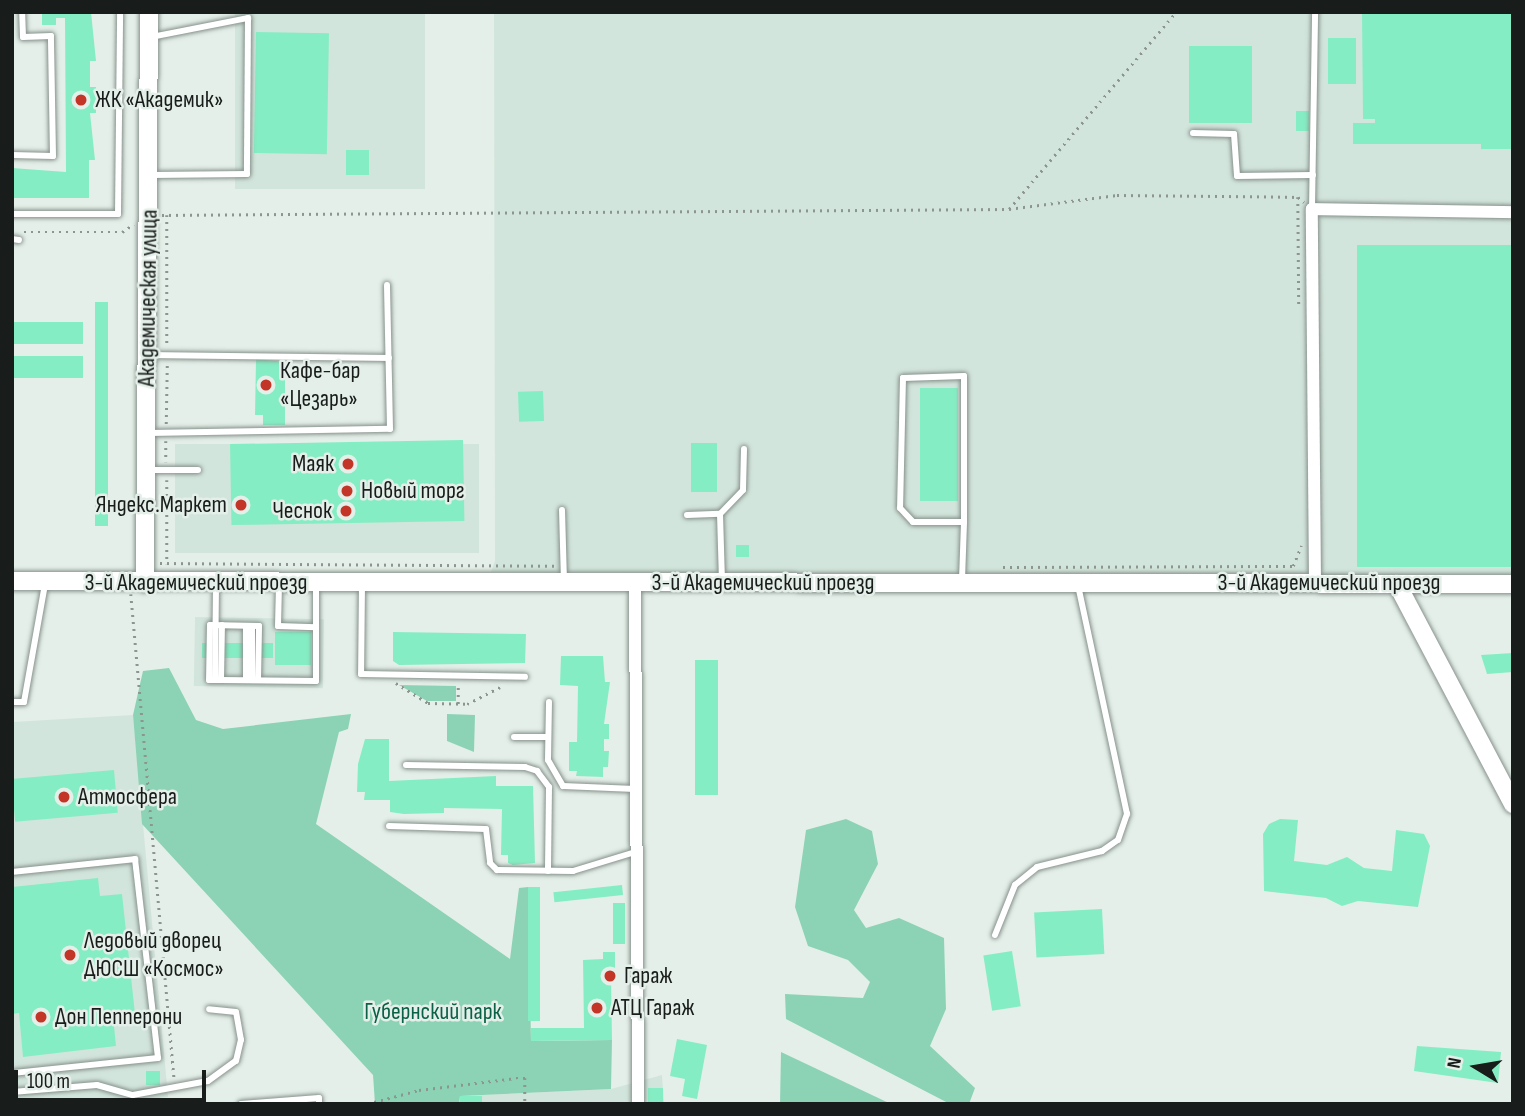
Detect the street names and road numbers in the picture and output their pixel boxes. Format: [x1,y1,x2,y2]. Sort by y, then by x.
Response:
street label: Академическая улица [132,209,164,387]
street label: 3-й Академический проезд [84,569,308,597]
street label: 3-й Академический проезд [651,569,875,597]
street label: 3-й Академический проезд [1217,569,1441,597]

